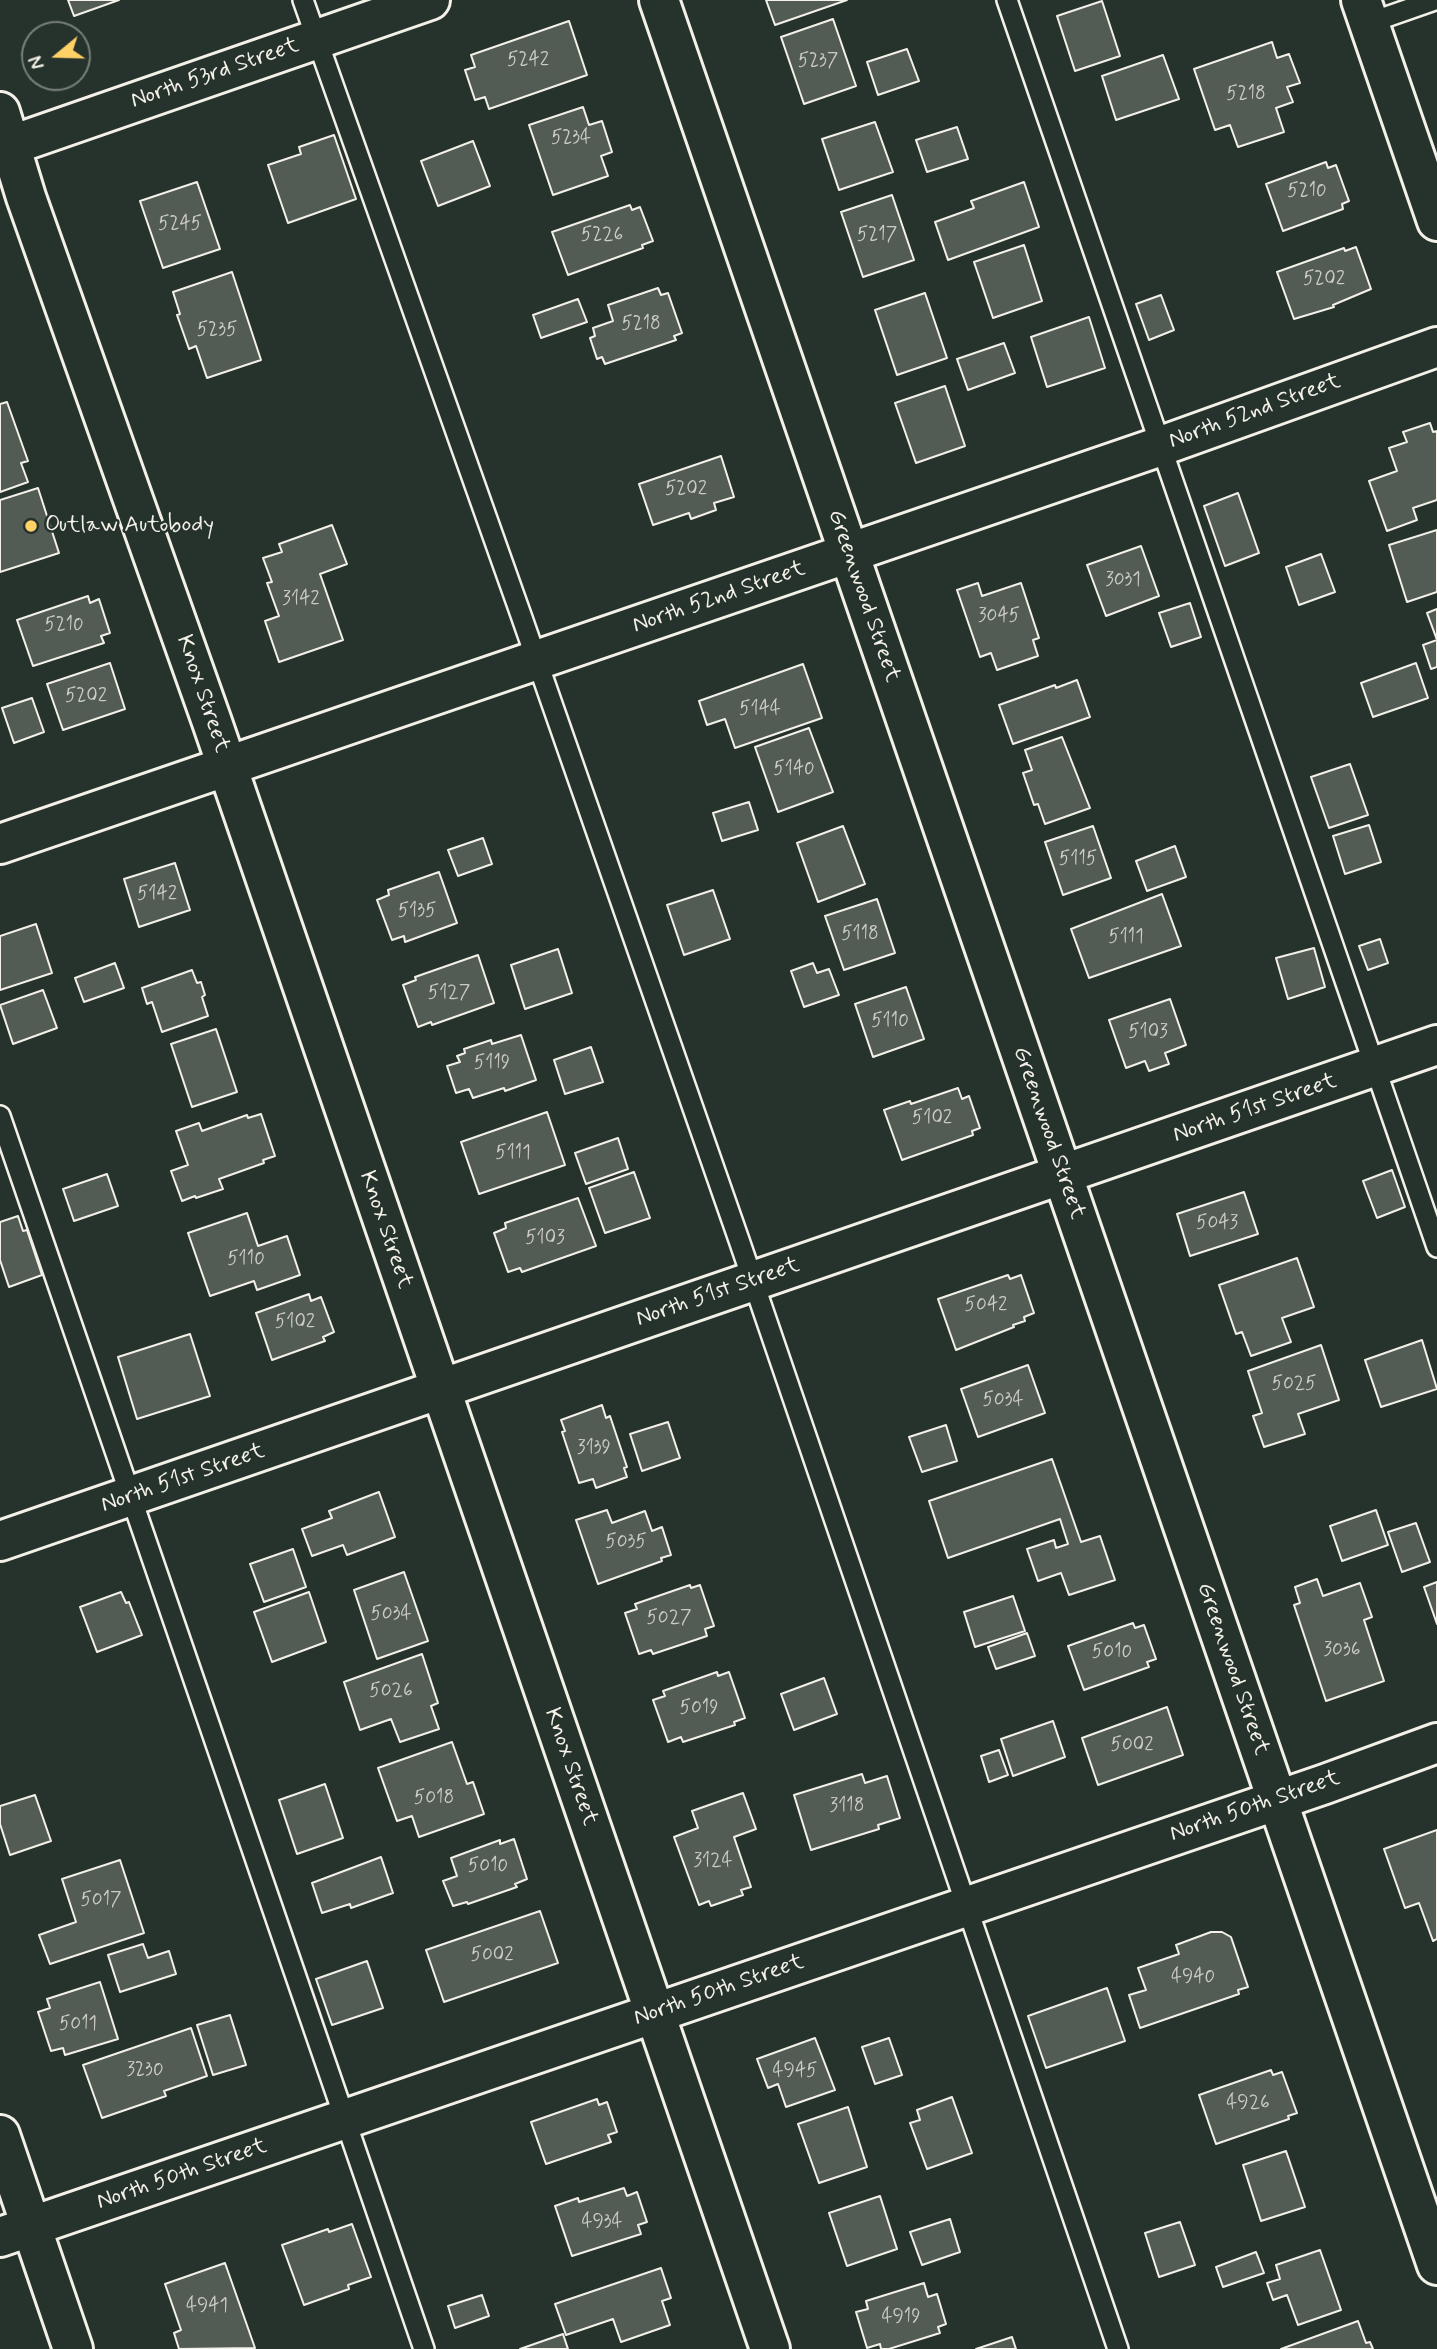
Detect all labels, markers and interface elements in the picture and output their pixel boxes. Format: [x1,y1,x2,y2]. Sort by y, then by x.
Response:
north arrow [21,21,91,91]
street label: North 53rd Street [127,32,303,116]
house number: 5242 [507,50,549,72]
house number: 5237 [798,51,838,73]
text: N [24,52,51,72]
house number: 5218 [1226,84,1266,106]
house number: 5234 [551,128,591,150]
house number: 5210 [1287,181,1327,203]
house number: 5245 [158,214,202,236]
house number: 5226 [581,225,623,247]
house number: 5217 [857,225,897,247]
house number: 5202 [1303,269,1345,291]
house number: 5218 [621,314,661,336]
house number: 5235 [197,320,237,342]
street label: North 52nd Street [1165,368,1345,456]
house number: 5202 [665,479,707,501]
street label: Greenwood Street [821,506,905,686]
place label: Outlaw Autobody [45,512,214,540]
marker: Outlaw Autobody [23,518,39,534]
street label: North 52nd Street [629,556,809,640]
house number: 3031 [1105,570,1141,592]
house number: 3142 [282,589,320,611]
house number: 3045 [978,606,1020,628]
house number: 5210 [44,615,84,637]
street label: Knox Street [169,632,235,756]
house number: 5202 [65,686,107,708]
house number: 5144 [739,699,781,721]
house number: 5140 [773,759,815,781]
house number: 5115 [1059,849,1097,871]
house number: 5142 [137,884,177,906]
house number: 5135 [398,901,436,923]
house number: 5118 [841,924,879,946]
house number: 5111 [1108,927,1144,949]
house number: 5127 [428,983,470,1005]
house number: 5110 [871,1011,909,1033]
house number: 5103 [1128,1022,1168,1044]
street label: Greenwood Street [1006,1043,1090,1223]
house number: 5119 [474,1053,510,1075]
street label: North 51st Street [1170,1068,1340,1150]
house number: 5102 [912,1108,952,1130]
house number: 5111 [495,1143,531,1165]
street label: Knox Street [352,1168,418,1292]
house number: 5043 [1196,1213,1238,1235]
house number: 5103 [525,1228,565,1250]
house number: 5110 [227,1249,265,1271]
street label: North 51st Street [633,1252,803,1334]
house number: 5042 [965,1295,1007,1317]
house number: 5102 [275,1312,315,1334]
house number: 5025 [1272,1374,1316,1396]
house number: 5034 [982,1390,1024,1412]
street label: North 51st Street [98,1438,268,1520]
house number: 3139 [577,1438,611,1460]
house number: 5035 [605,1532,647,1554]
street label: Greenwood Street [1190,1579,1274,1759]
house number: 5034 [370,1604,412,1626]
house number: 5027 [646,1608,692,1630]
house number: 3036 [1324,1640,1360,1662]
house number: 5010 [1092,1642,1132,1664]
house number: 5026 [369,1681,413,1703]
house number: 5019 [680,1698,718,1720]
street label: Knox Street [537,1705,603,1829]
house number: 5002 [1111,1735,1153,1757]
street label: North 50th Street [1166,1765,1344,1849]
house number: 5018 [414,1788,454,1810]
house number: 3118 [830,1796,864,1818]
house number: 3124 [693,1851,733,1873]
house number: 5010 [468,1856,508,1878]
house number: 5017 [80,1890,122,1912]
house number: 5002 [471,1945,513,1967]
street label: North 50th Street [630,1949,808,2033]
house number: 4940 [1171,1967,1215,1989]
house number: 5011 [59,2014,97,2036]
house number: 3230 [127,2060,163,2082]
house number: 4945 [773,2061,817,2083]
house number: 4926 [1226,2093,1270,2115]
street label: North 50th Street [93,2133,271,2217]
house number: 4934 [581,2212,623,2234]
house number: 4941 [186,2296,228,2318]
house number: 4919 [881,2307,921,2329]

